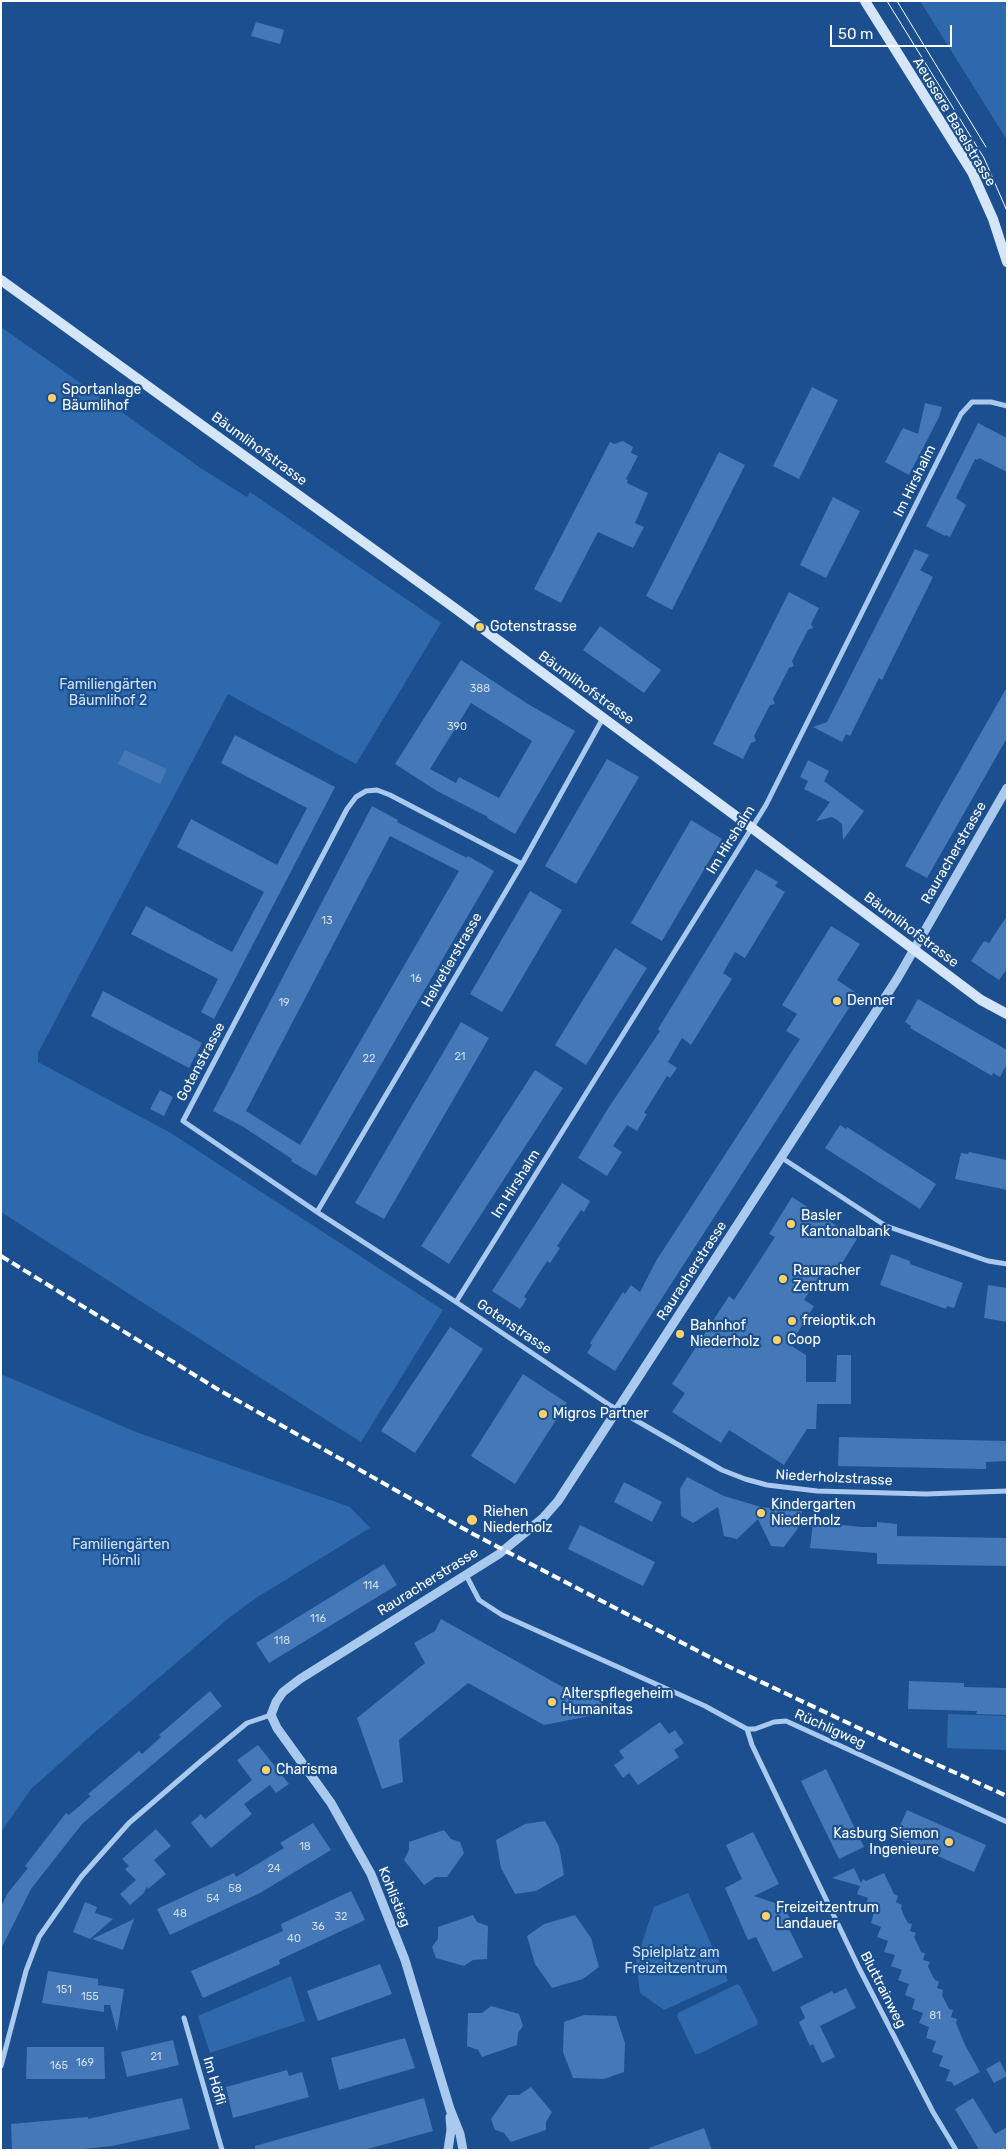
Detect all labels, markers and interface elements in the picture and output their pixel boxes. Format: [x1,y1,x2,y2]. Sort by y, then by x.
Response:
scale bar [833,15,956,47]
text: 50 m [838,25,873,43]
street label: Aeussere Baselstrasse [909,55,999,189]
place label: Sportanlage Bäumlihof [62,382,141,414]
marker: Sportanlage Bäumlihof [46,392,58,404]
street label: Bäumlihofstrasse [208,409,310,489]
street label: Im Hirshalm [890,442,940,520]
place label: Gotenstrasse [490,619,577,635]
marker: Gotenstrasse [474,621,486,633]
street label: Bäumlihofstrasse [535,648,637,728]
park label: Familiengärten Bäumlihof 2 [59,677,157,710]
house number: 388 [470,682,490,696]
house number: 390 [447,720,467,734]
street label: Rauracherstrasse [918,799,990,907]
street label: Im Hirshalm [703,803,759,877]
street label: Bäumlihofstrasse [860,889,962,971]
street label: Helvetierstrasse [418,910,486,1010]
house number: 13 [321,914,333,928]
house number: 16 [410,972,422,986]
place label: Denner [847,993,895,1009]
marker: Denner [831,995,843,1007]
house number: 19 [278,996,290,1010]
street label: Gotenstrasse [173,1020,229,1104]
house number: 21 [454,1050,466,1064]
house number: 22 [363,1052,375,1066]
street label: Im Hirshalm [488,1147,544,1221]
place label: Basler Kantonalbank [801,1208,890,1240]
street label: Rauracherstrasse [654,1218,730,1324]
marker: Basler Kantonalbank [785,1218,797,1230]
place label: Rauracher Zentrum [793,1263,861,1295]
marker: Rauracher Zentrum [777,1273,789,1285]
street label: Gotenstrasse [473,1296,555,1358]
place label: freioptik.ch [802,1313,876,1329]
marker: freioptik.ch [786,1315,798,1327]
place label: Bahnhof Niederholz [690,1318,760,1350]
marker: Bahnhof Niederholz [674,1328,686,1340]
place label: Coop [787,1332,821,1348]
marker: Coop [771,1334,783,1346]
place label: Migros Partner [553,1406,649,1422]
marker: Migros Partner [537,1408,549,1420]
street label: Niederholzstrasse [775,1467,893,1489]
place label: Kindergarten Niederholz [771,1497,856,1530]
place label: Riehen Niederholz [483,1504,553,1536]
marker: Kindergarten Niederholz [755,1507,767,1519]
marker: Riehen Niederholz [465,1513,479,1527]
park label: Familiengärten Hörnli [72,1537,170,1570]
street label: Rauracherstrasse [375,1544,481,1620]
house number: 114 [363,1579,379,1593]
house number: 116 [310,1612,326,1626]
house number: 118 [274,1634,290,1648]
place label: Alterspflegeheim Humanitas [562,1686,673,1718]
marker: Alterspflegeheim Humanitas [546,1696,558,1708]
street label: Rüchligweg [792,1706,868,1752]
place label: Charisma [276,1762,338,1778]
marker: Charisma [260,1764,272,1776]
place label: Kasburg Siemon Ingenieure [833,1826,939,1858]
marker: Kasburg Siemon Ingenieure [943,1836,955,1848]
house number: 18 [299,1840,311,1854]
house number: 24 [267,1862,281,1876]
street label: Kohlistieg [374,1864,414,1930]
house number: 58 [228,1882,242,1896]
house number: 54 [206,1892,220,1906]
place label: Freizeitzentrum Landauer [776,1900,879,1932]
house number: 48 [173,1907,187,1921]
house number: 32 [334,1910,348,1924]
marker: Freizeitzentrum Landauer [760,1910,772,1922]
house number: 36 [311,1920,325,1934]
house number: 40 [287,1932,301,1946]
park label: Spielplatz am Freizeitzentrum [624,1945,728,1978]
street label: Bluttrainweg [856,1949,910,2031]
house number: 151 [56,1983,72,1997]
house number: 155 [81,1990,99,2004]
house number: 81 [929,2009,941,2023]
house number: 21 [150,2050,162,2064]
street label: Im Höfli [199,2055,229,2107]
house number: 169 [76,2056,94,2070]
house number: 165 [50,2059,68,2073]

